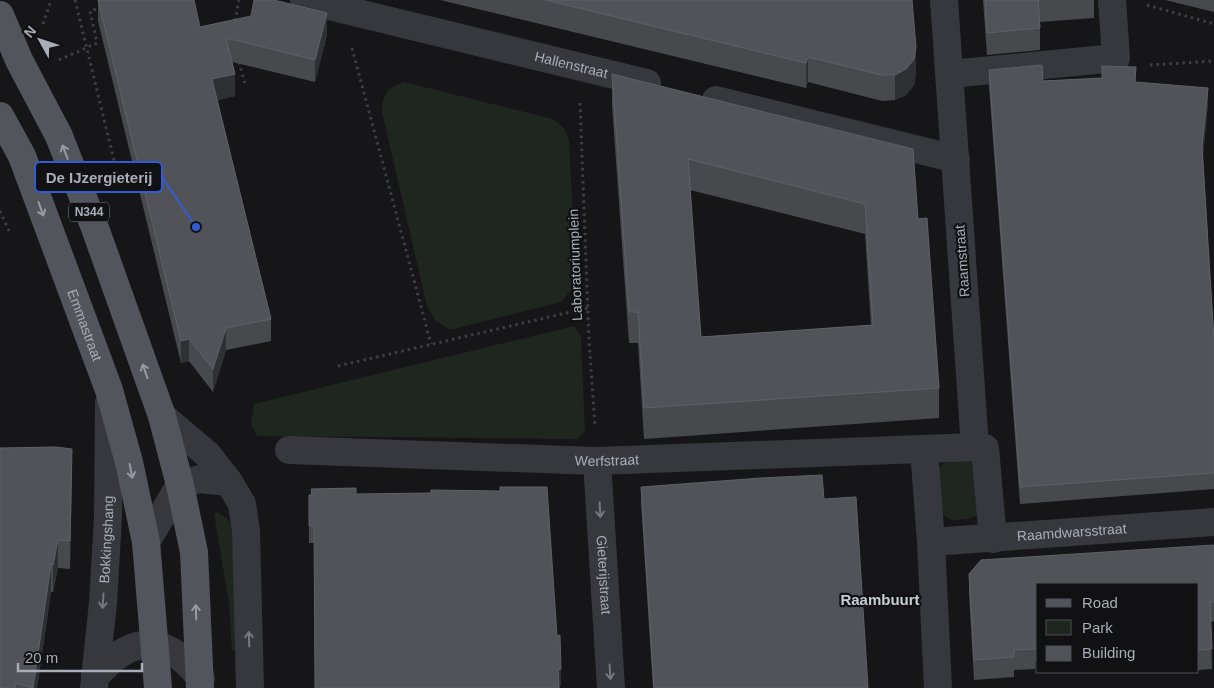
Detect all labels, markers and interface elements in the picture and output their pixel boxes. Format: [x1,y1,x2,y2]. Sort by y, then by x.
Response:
north arrow [15,15,65,65]
text: N [21,23,39,41]
street label: Hallenstraat [533,48,610,81]
one-way arrow [60,145,69,160]
callout: De IJzergieterij [35,162,162,192]
text: De IJzergieterij [46,169,152,186]
one-way arrow [37,201,46,216]
road number: N344 [69,202,109,222]
street label: Laboratoriumplein [565,209,585,321]
street label: Raamstraat [951,224,973,298]
street label: Emmastraat [64,287,106,363]
one-way arrow [140,363,149,379]
street label: Werfstraat [574,451,639,469]
one-way arrow [127,462,136,478]
street label: Bokkingshang [96,496,116,584]
one-way arrow [596,502,605,518]
street label: Raamdwarsstraat [1016,520,1127,544]
street label: Gieterijstraat [594,535,614,615]
legend [1036,583,1199,673]
district label: Raambuurt [840,591,920,608]
one-way arrow [98,592,107,608]
text: Road [1082,594,1118,611]
one-way arrow [192,605,201,621]
text: Park [1082,619,1113,636]
one-way arrow [244,632,254,648]
scale bar [18,640,141,672]
text: Building [1082,644,1135,661]
text: 20 m [25,649,58,666]
one-way arrow [605,664,615,680]

